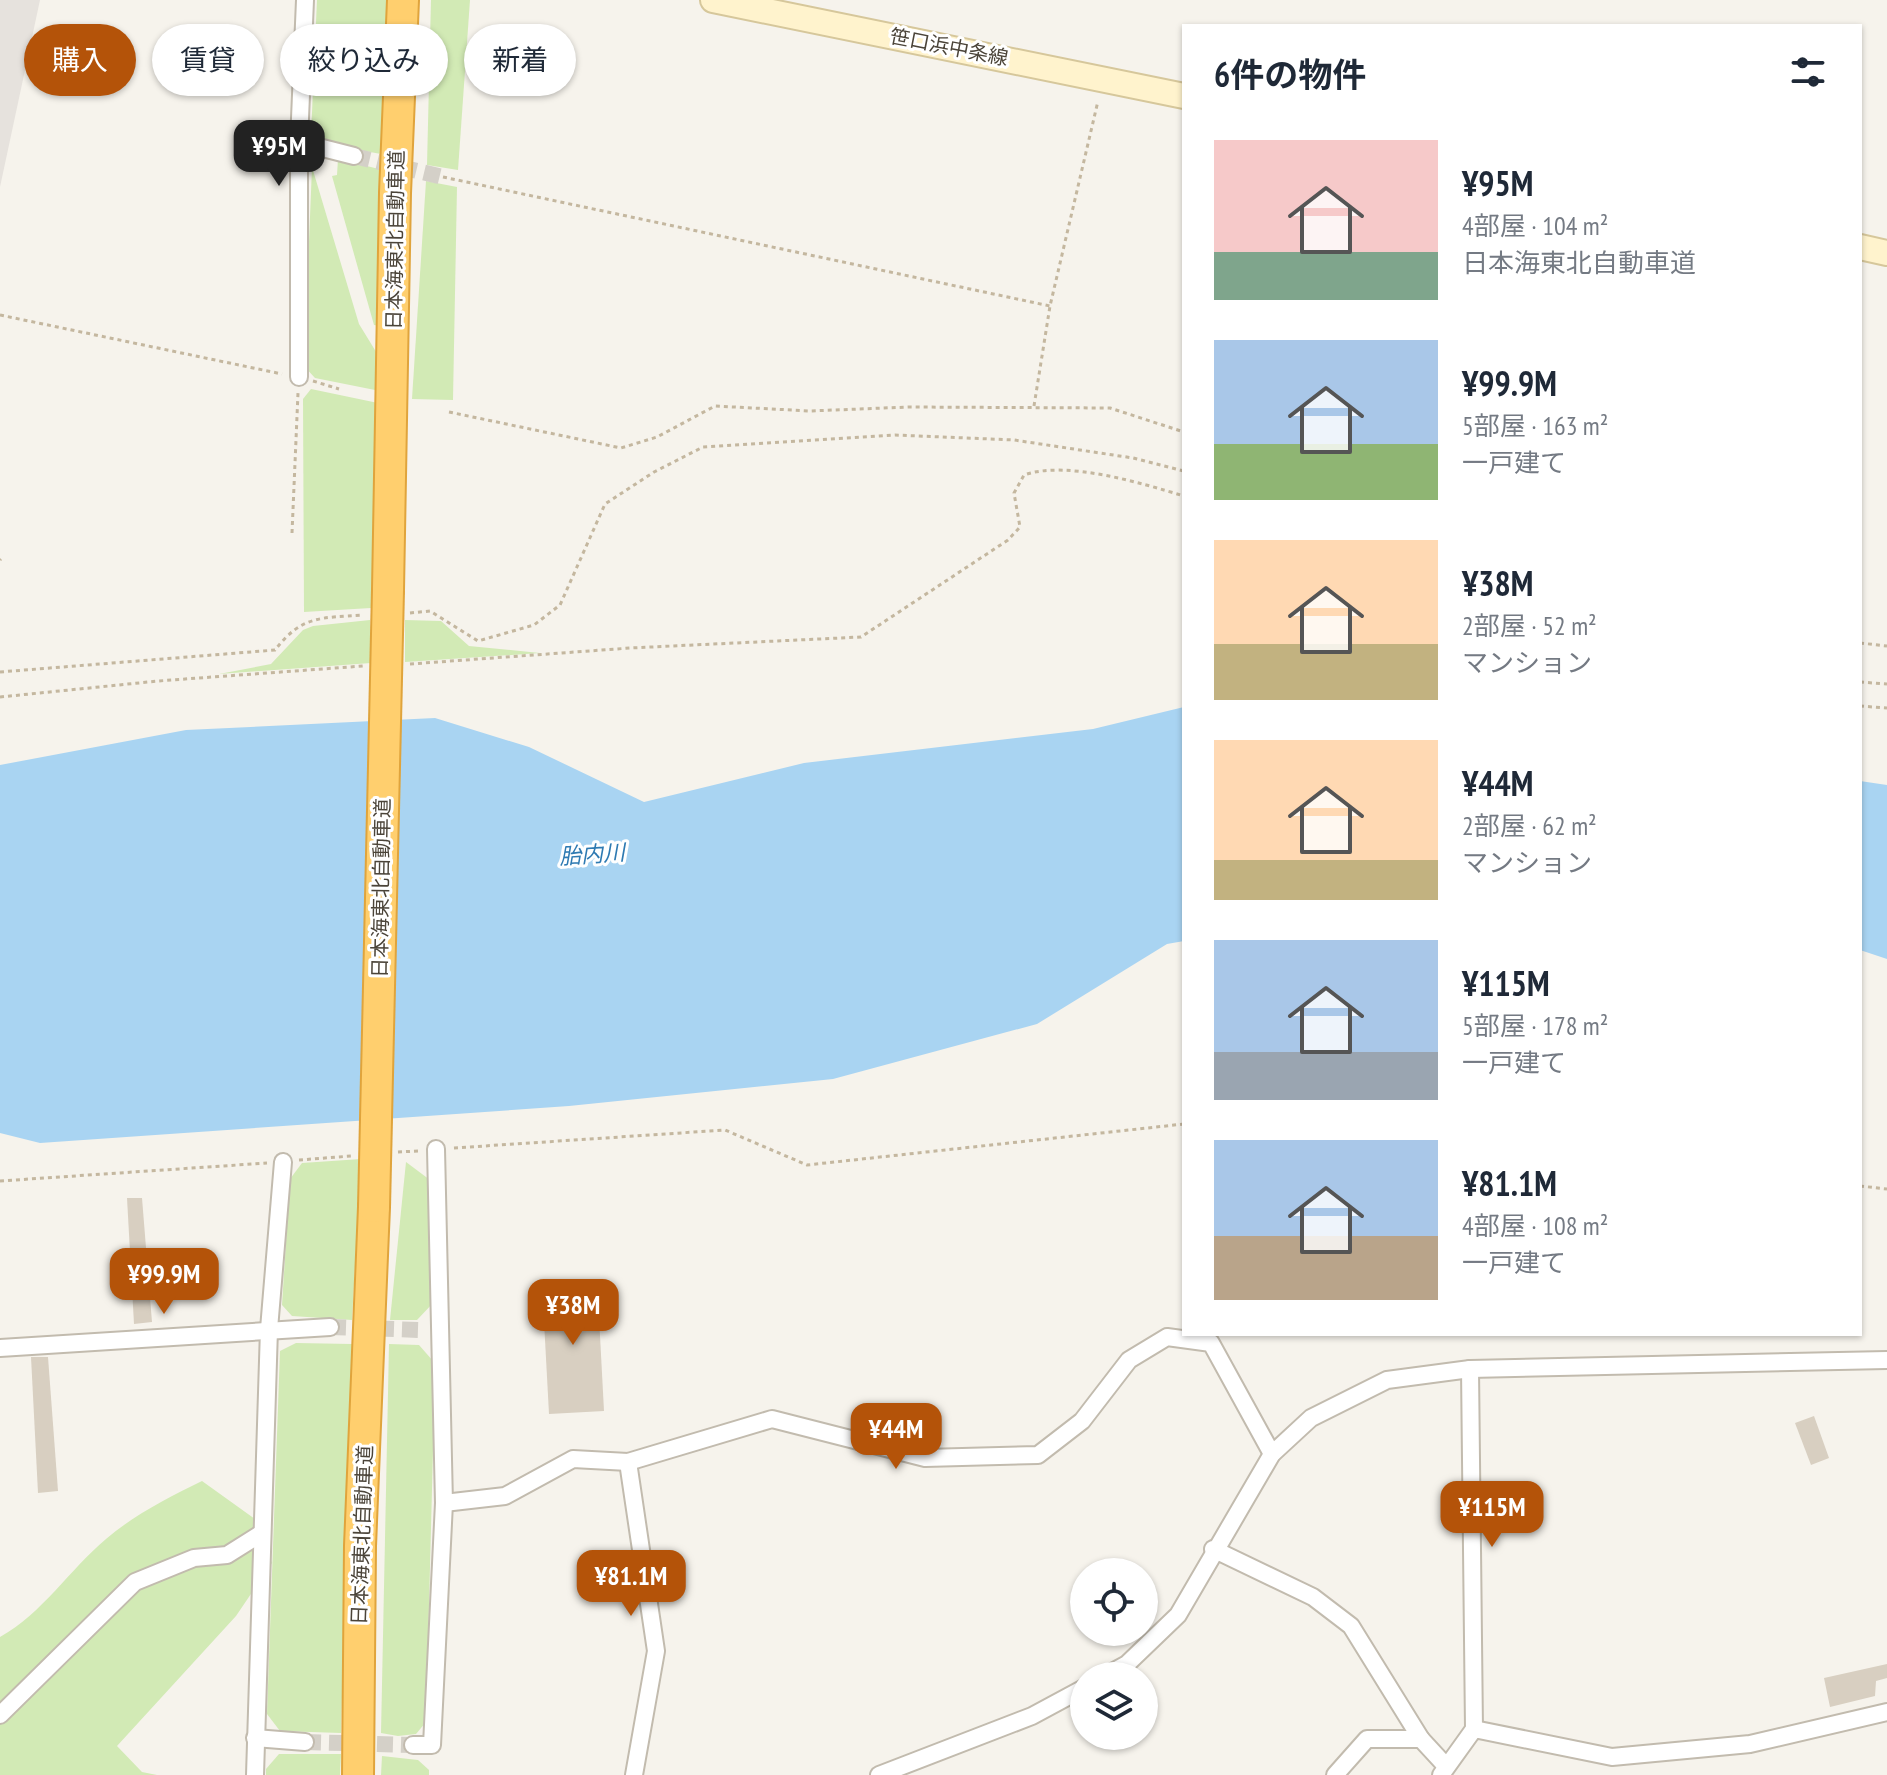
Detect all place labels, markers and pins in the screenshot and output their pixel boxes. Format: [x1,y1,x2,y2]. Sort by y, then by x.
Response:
pin: ¥95M [232,120,326,188]
pin: ¥99.9M [99,1248,229,1316]
pin: ¥38M [526,1279,620,1347]
pin: ¥44M [849,1403,943,1471]
pin: ¥115M [1436,1481,1548,1549]
pin: ¥81.1M [566,1550,696,1618]

